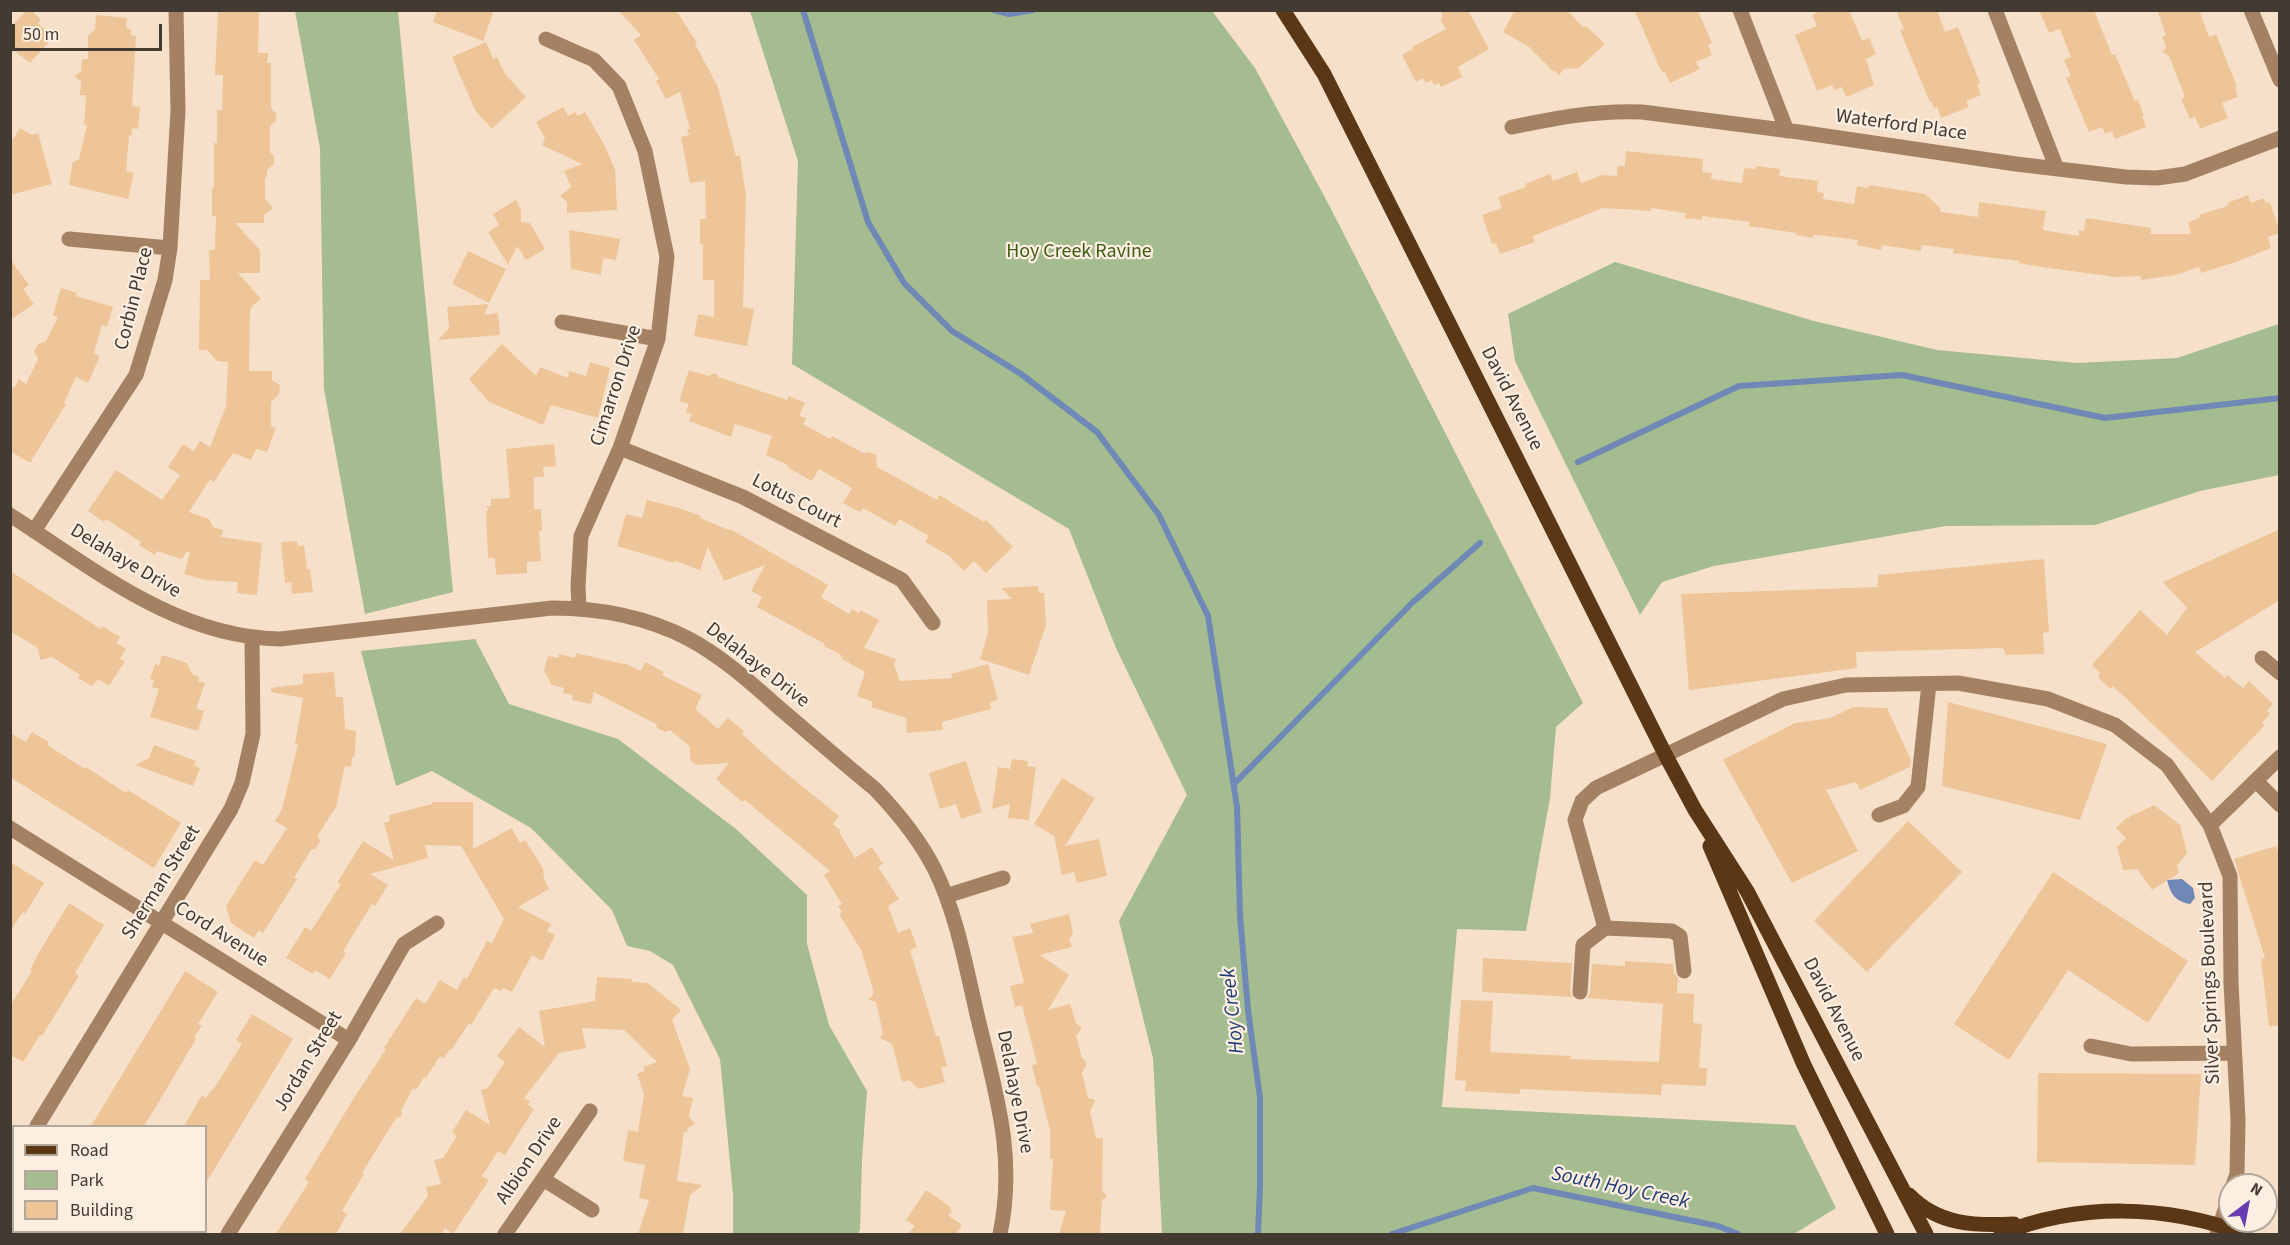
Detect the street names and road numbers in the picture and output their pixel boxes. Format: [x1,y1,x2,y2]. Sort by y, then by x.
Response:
street label: Waterford Place [1834,105,1968,147]
street label: Corbin Place [111,245,159,353]
street label: Cimarron Drive [586,322,648,450]
street label: David Avenue [1475,343,1547,455]
street label: Lotus Court [747,469,845,535]
street label: Delahaye Drive [65,520,185,604]
street label: Delahaye Drive [700,618,814,714]
street label: Sherman Street [117,821,207,945]
street label: Silver Springs Boulevard [2195,881,2227,1085]
street label: Cord Avenue [170,897,272,973]
street label: David Avenue [1797,954,1869,1066]
street label: Jordan Street [270,1007,348,1117]
street label: Delahaye Drive [990,1028,1038,1156]
street label: Albion Drive [492,1112,568,1210]

